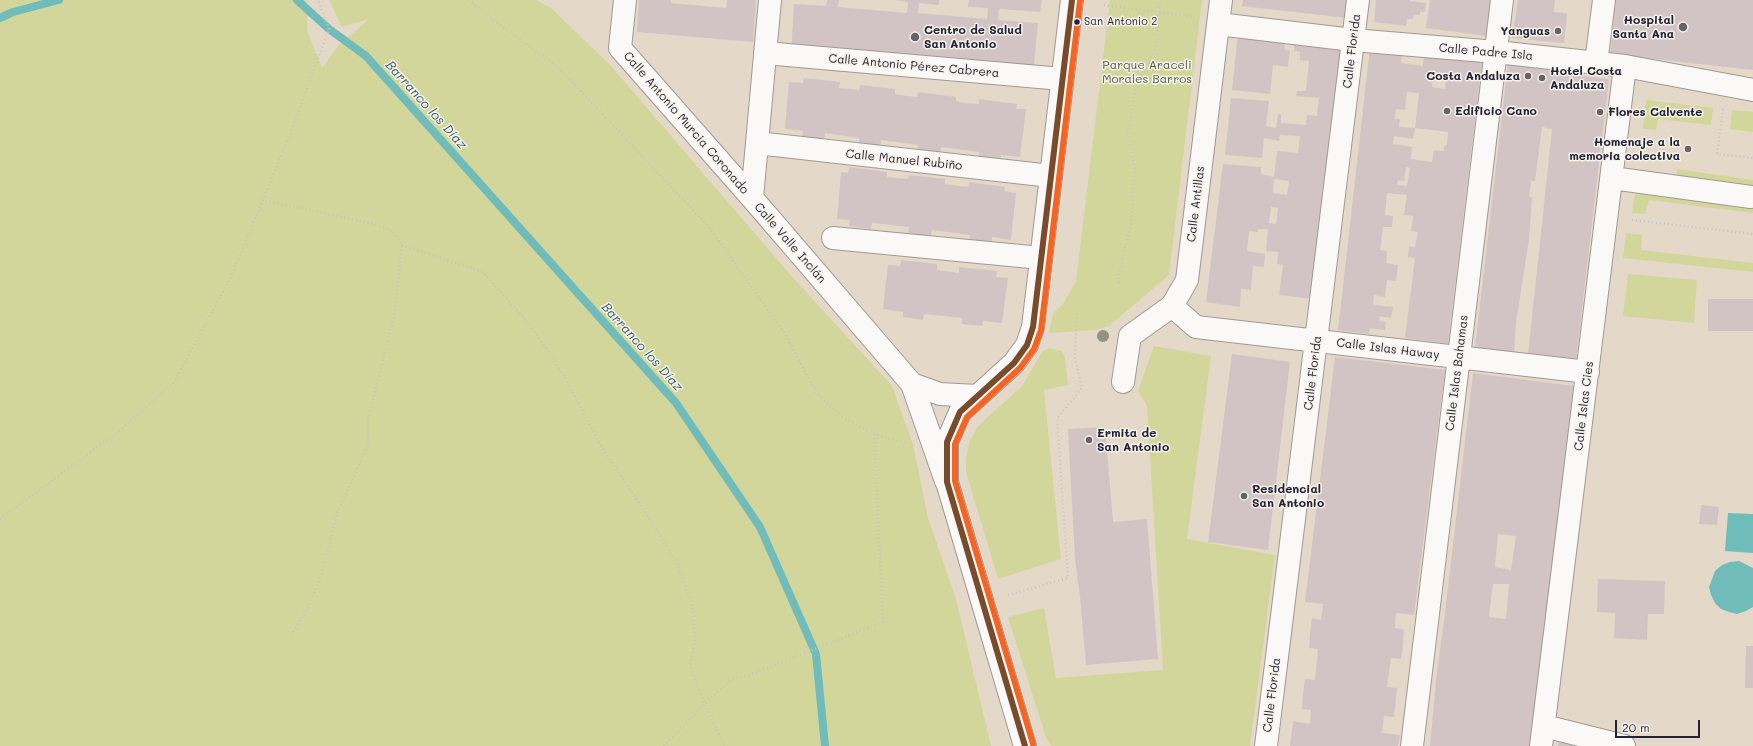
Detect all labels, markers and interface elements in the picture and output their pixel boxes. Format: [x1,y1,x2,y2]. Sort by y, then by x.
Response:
street label: Calle Florida [1340,13,1364,89]
place label: Hospital Santa Ana [1613,13,1674,41]
place label: San Antonio 2 [1084,15,1157,29]
marker: San Antonio 2 [1072,17,1082,27]
marker: Hospital Santa Ana [1677,21,1689,33]
place label: Centro de Salud San Antonio [924,23,1022,51]
place label: Yanguas [1500,24,1550,38]
marker: Yanguas [1553,26,1563,36]
marker: Centro de Salud San Antonio [909,31,921,43]
street label: Calle Padre Isla [1438,41,1534,63]
street label: Calle Antonio Murcia Coronado [620,49,752,197]
street label: Calle Antonio Pérez Cabrera [828,51,1000,81]
water label: Barranco los Díaz [382,57,470,153]
park label: Parque Araceli Morales Barros [1102,58,1192,86]
place label: Hotel Costa Andaluza [1550,64,1622,92]
place label: Costa Andaluza [1426,69,1520,83]
marker: Costa Andaluza [1523,71,1533,81]
marker: Hotel Costa Andaluza [1537,73,1547,83]
place label: Edificio Cano [1455,104,1537,118]
place label: Flores Calvente [1608,105,1703,119]
marker: Edificio Cano [1442,106,1452,116]
marker: Flores Calvente [1595,107,1605,117]
place label: Homenaje a la memoria colectiva [1569,135,1680,163]
marker: Homenaje a la memoria colectiva [1683,144,1693,154]
street label: Calle Manuel Rubiño [845,147,963,173]
street label: Calle Antillas [1184,165,1208,243]
street label: Calle Valle Inclán [751,200,829,286]
water label: Barranco los Díaz [598,299,686,395]
street label: Calle Islas Bahamas [1443,314,1471,432]
street label: Calle Florida [1301,335,1325,411]
street label: Calle Islas Haway [1336,336,1440,362]
street label: Calle Islas Cies [1571,360,1597,452]
place label: Ermita de San Antonio [1097,426,1169,454]
marker: Ermita de San Antonio [1084,435,1094,445]
place label: Residencial San Antonio [1252,482,1324,510]
marker: Residencial San Antonio [1239,491,1249,501]
street label: Calle Florida [1260,657,1284,733]
scale bar [1617,712,1702,738]
text: 20 m [1622,719,1650,735]

